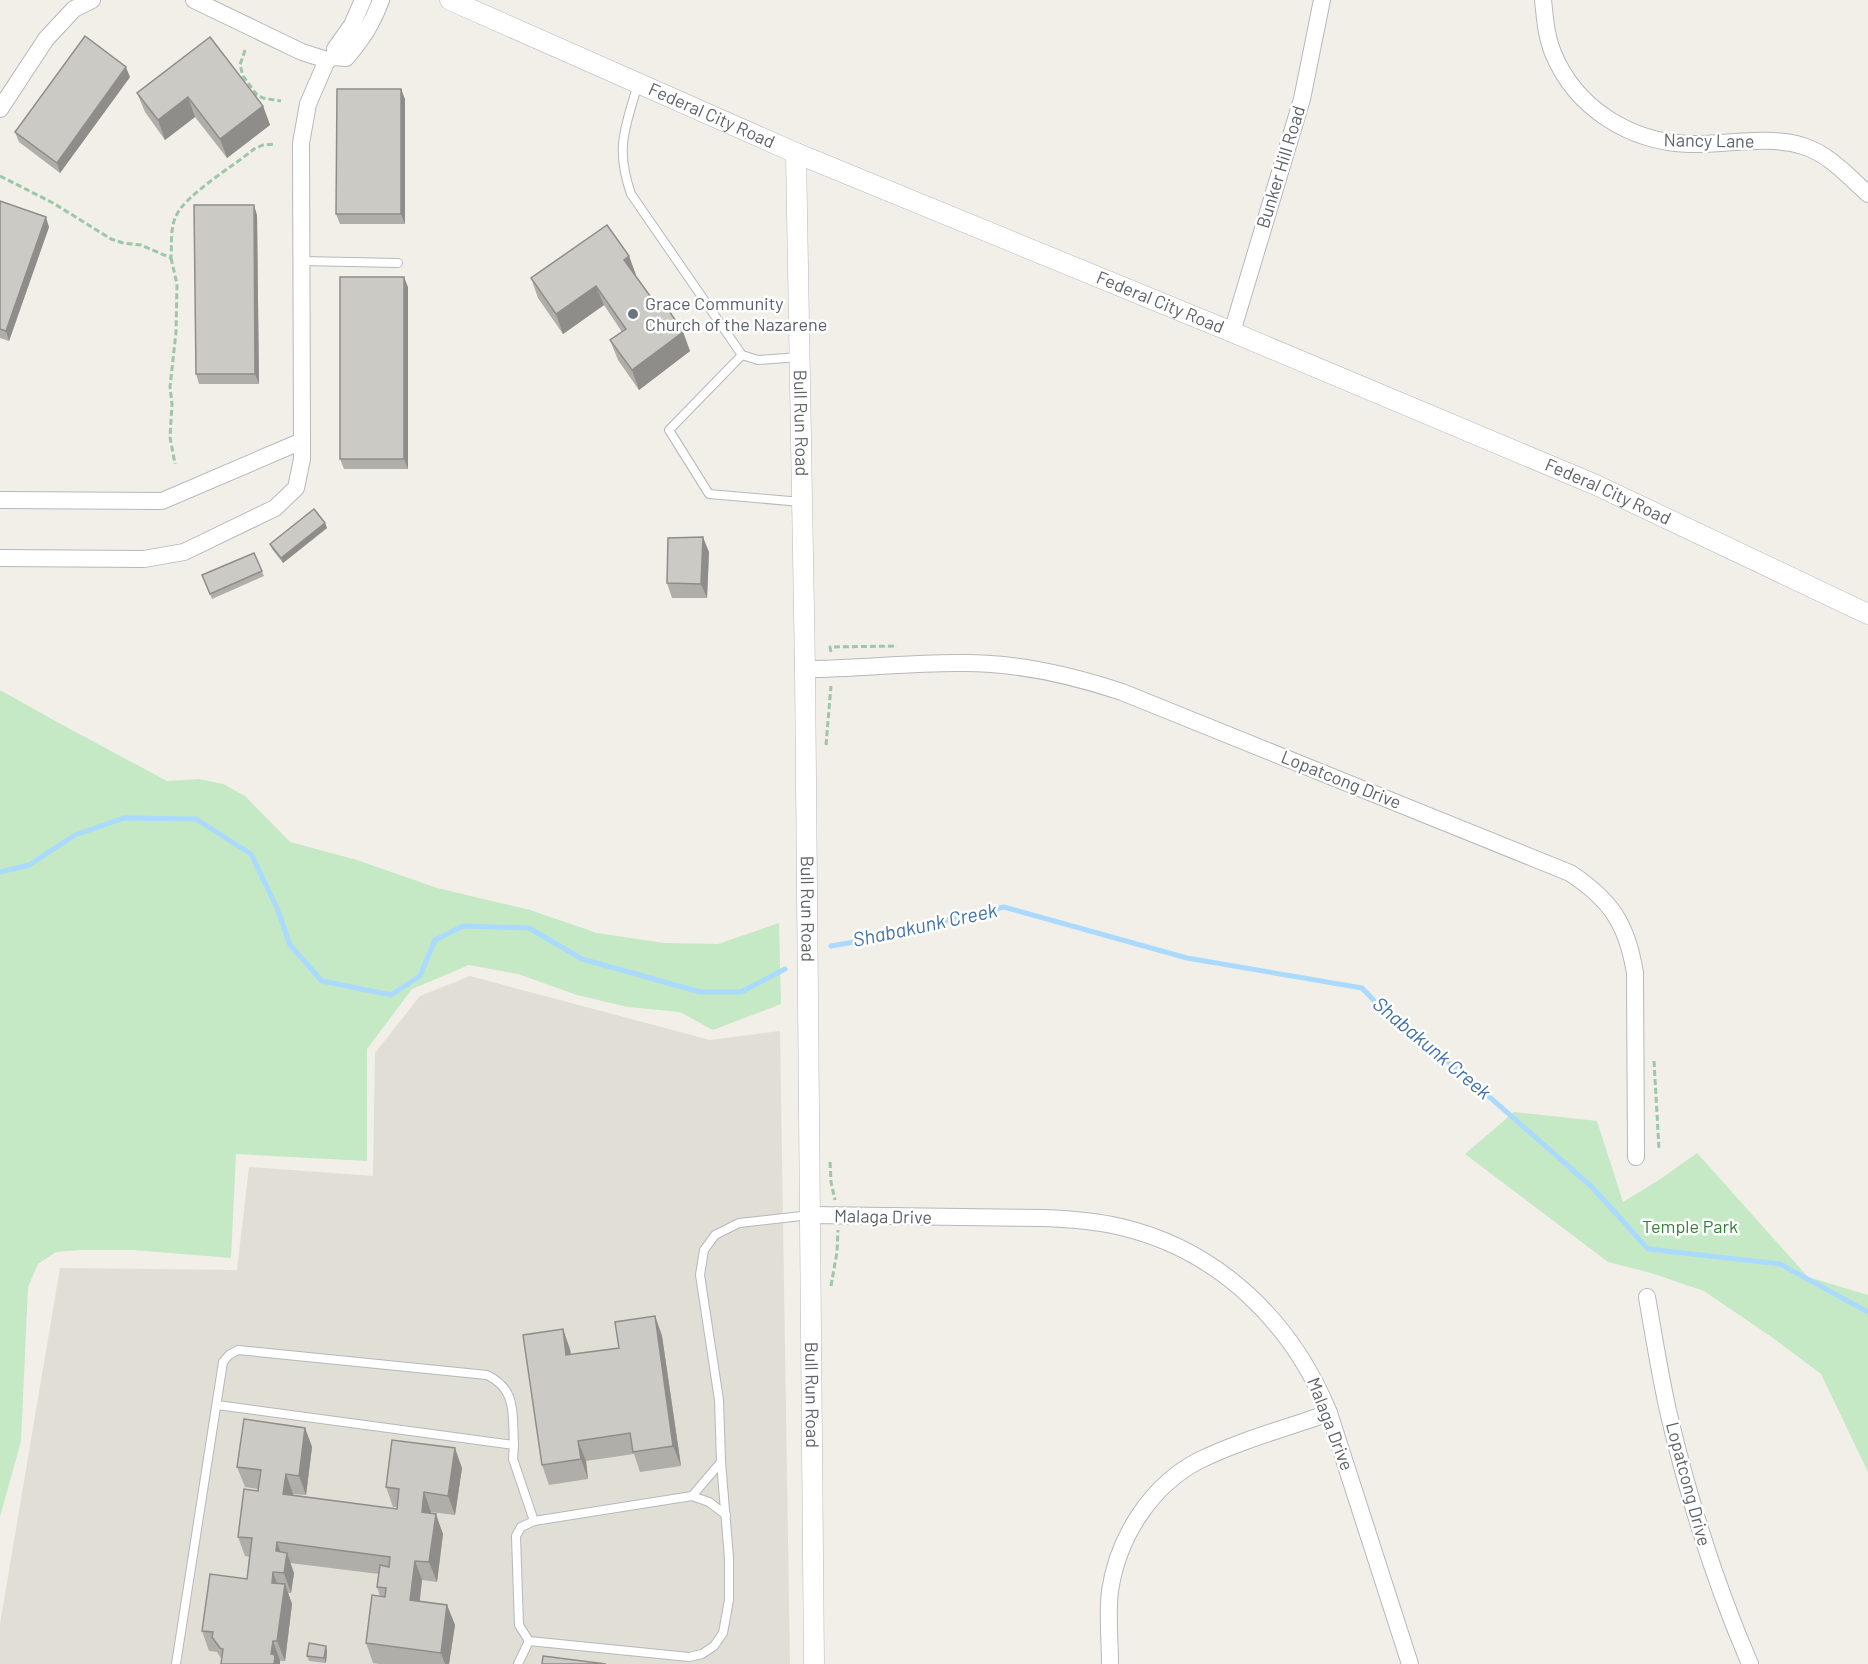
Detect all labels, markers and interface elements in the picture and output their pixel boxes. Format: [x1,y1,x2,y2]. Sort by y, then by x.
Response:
street label: Federal City Road [645,77,779,152]
street label: Bunker Hill Road [1251,103,1309,231]
street label: Nancy Lane [1663,128,1755,152]
street label: Federal City Road [1094,266,1228,338]
place label: Grace Community Church of the Nazarene [645,292,827,335]
marker: Grace Community Church of the Nazarene [626,307,640,321]
street label: Bull Run Road [790,370,814,476]
street label: Federal City Road [1542,453,1675,529]
street label: Lopatcong Drive [1278,745,1405,813]
street label: Bull Run Road [797,856,820,962]
water label: Shabakunk Creek [850,897,999,951]
water label: Shabakunk Creek [1369,991,1497,1104]
street label: Malaga Drive [834,1204,932,1228]
park label: Temple Park [1642,1215,1738,1237]
street label: Bull Run Road [801,1342,824,1448]
street label: Malaga Drive [1303,1374,1359,1473]
street label: Lopatcong Drive [1662,1419,1716,1548]

